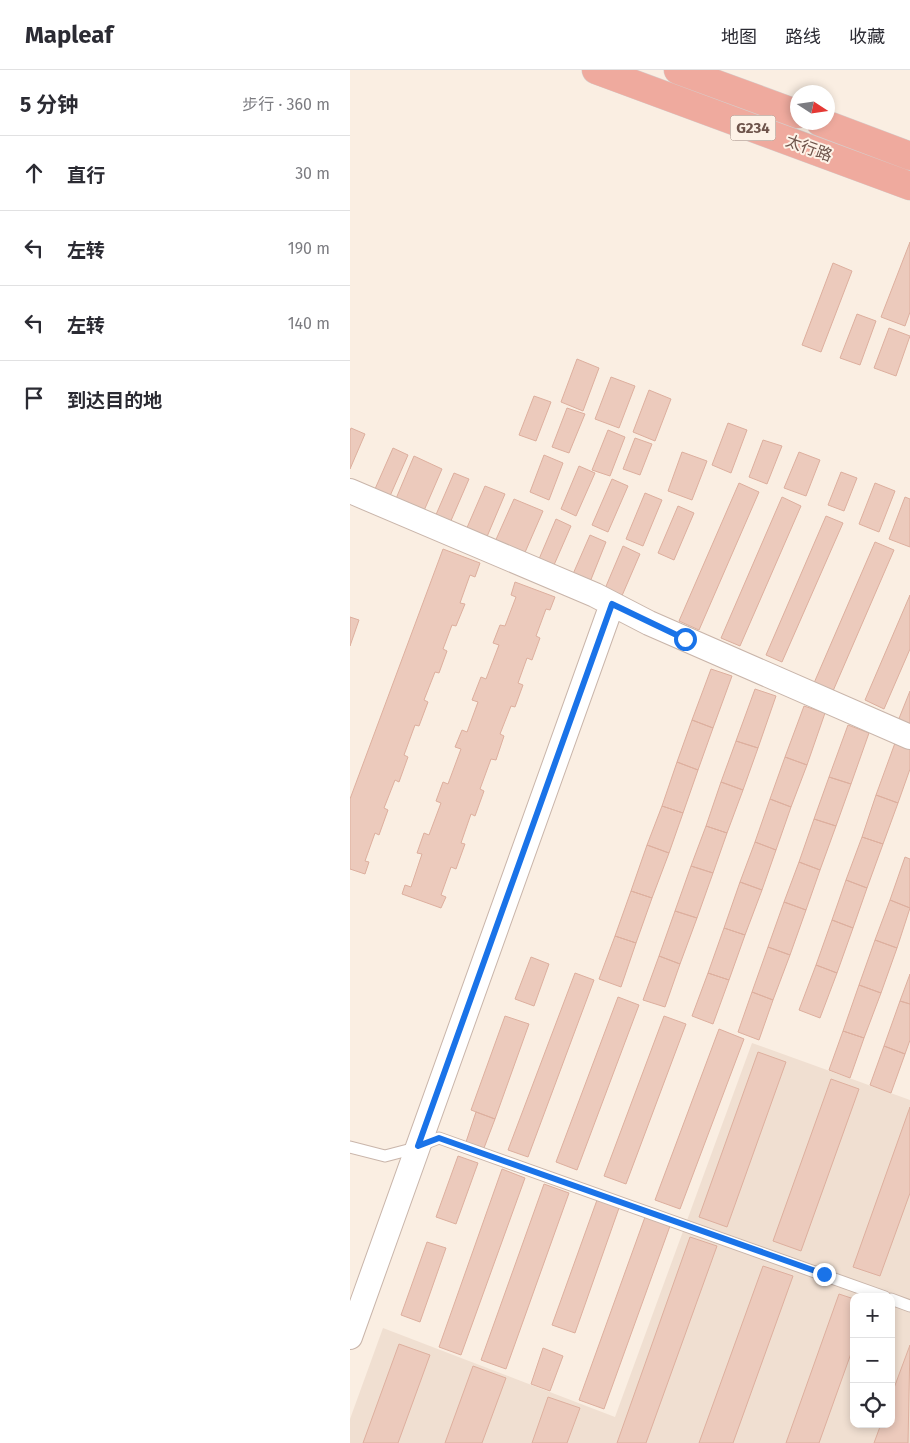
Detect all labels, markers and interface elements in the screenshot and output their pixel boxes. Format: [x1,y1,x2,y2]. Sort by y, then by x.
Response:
text: Mapleaf [25,21,113,49]
text: 地图 [721,26,757,48]
text: 路线 [785,26,821,48]
text: 收藏 [849,26,885,48]
north arrow [790,85,835,130]
text: 5 分钟 [20,92,78,118]
text: 步行 · 360 m [242,95,330,114]
road number: G234 [730,116,776,140]
street label: 太行路 [783,131,835,165]
icon: ahead [20,159,48,187]
text: 直行 [67,164,105,187]
text: 30 m [295,164,330,183]
icon: left [20,234,48,262]
text: 左转 [67,239,105,262]
text: 190 m [288,239,330,258]
icon: left [20,309,48,337]
text: 左转 [67,314,105,337]
text: 140 m [288,314,330,333]
icon: arrive [20,384,48,412]
text: 到达目的地 [67,389,162,412]
route start [674,628,697,651]
route end [813,1263,836,1286]
map controls [850,1293,895,1428]
button: + [850,1293,895,1338]
button: − [850,1338,895,1383]
button: locate [850,1383,895,1428]

